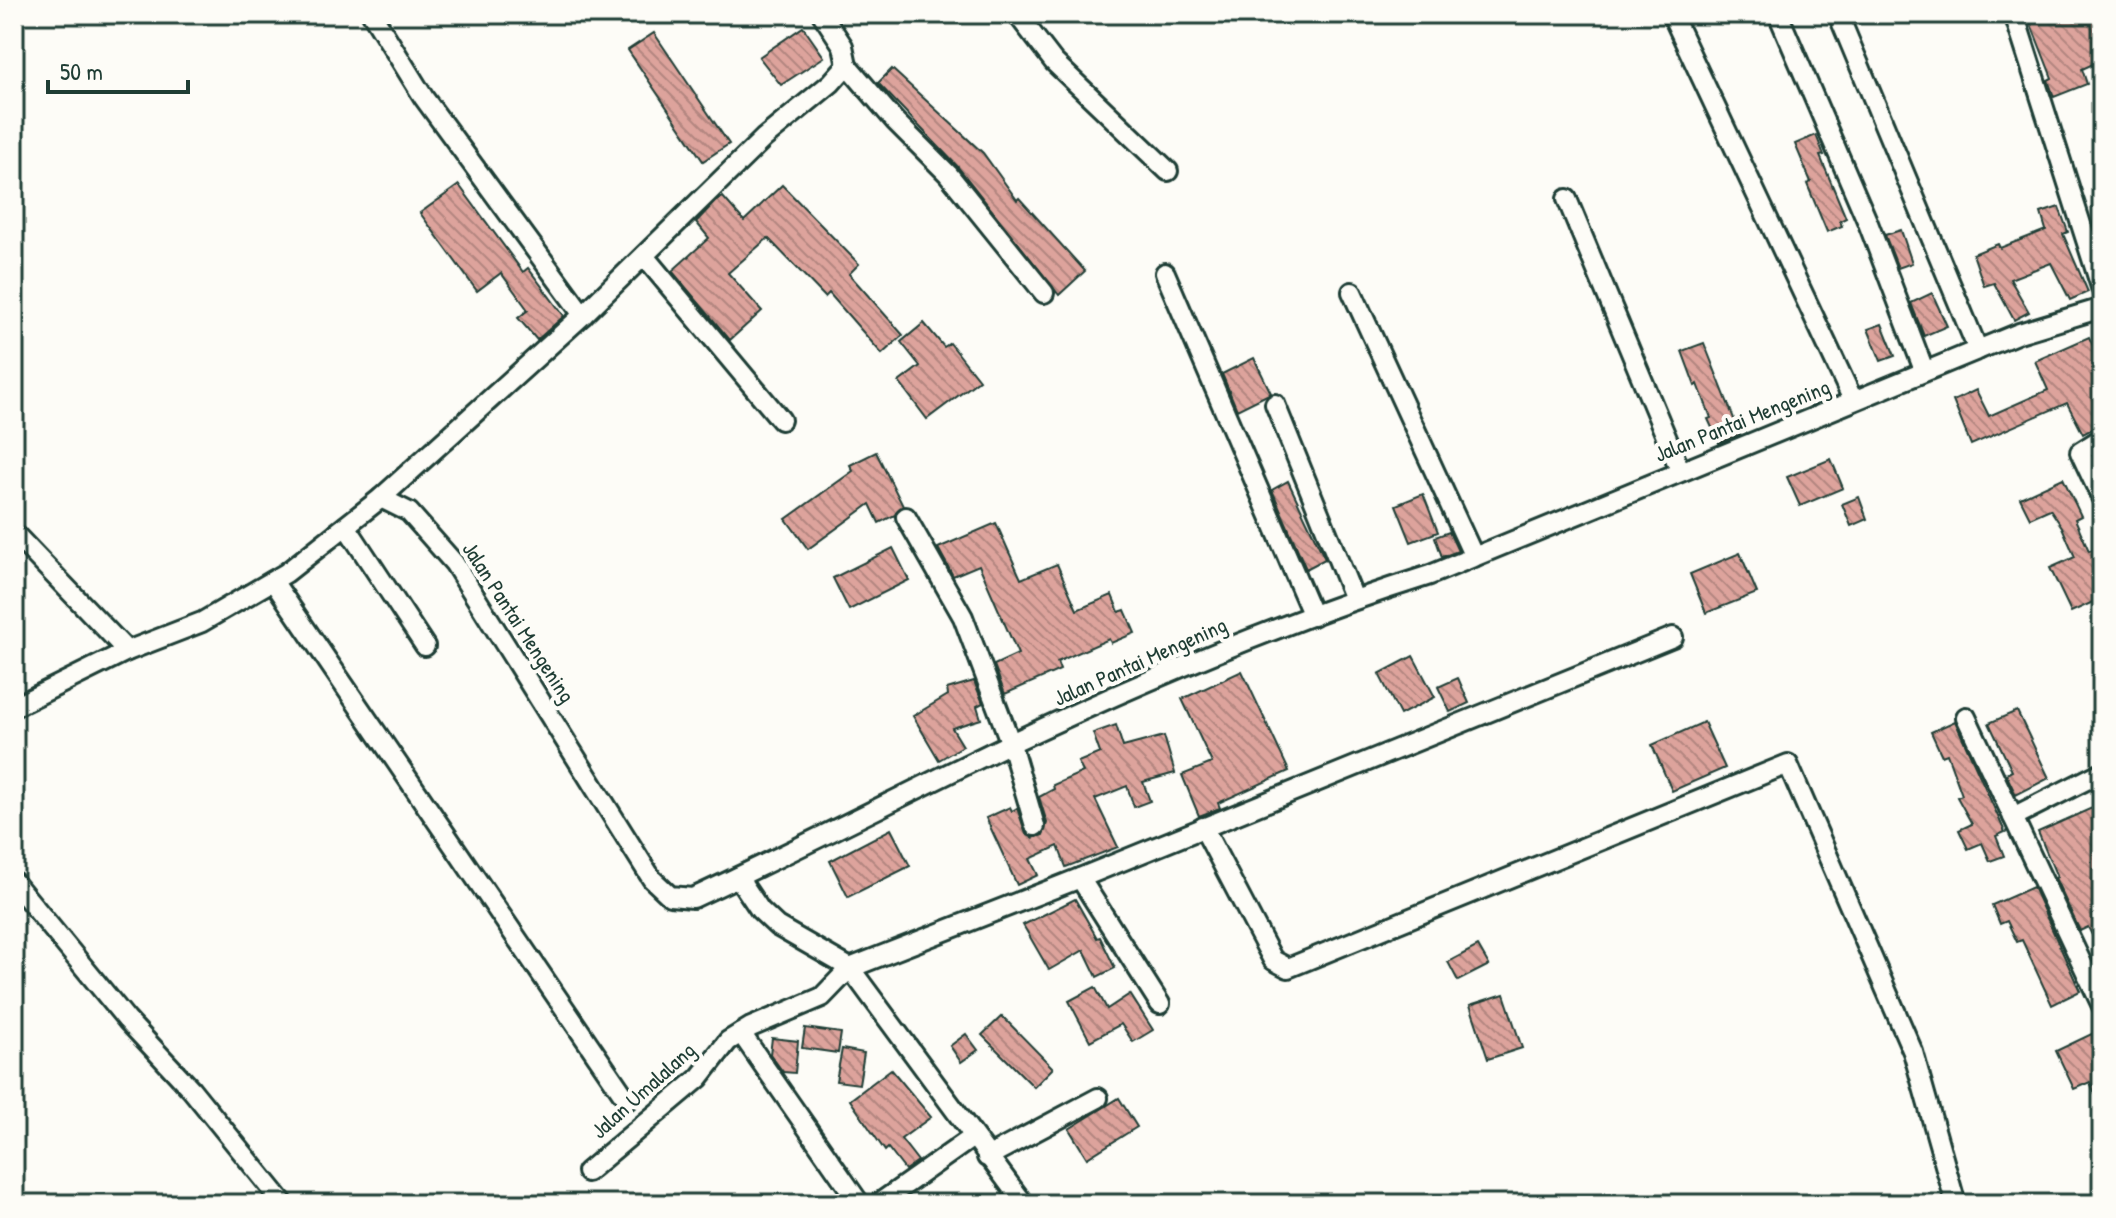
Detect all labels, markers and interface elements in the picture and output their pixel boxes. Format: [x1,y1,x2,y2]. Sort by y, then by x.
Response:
scale bar [48,44,188,94]
text: 50 m [60,55,103,87]
street label: Jalan Pantai Mengening [1650,371,1834,469]
street label: Jalan Pantai Mengening [456,536,582,708]
street label: Jalan Pantai Mengening [1049,609,1231,713]
street label: Jalan Umalalang [584,1035,702,1145]

